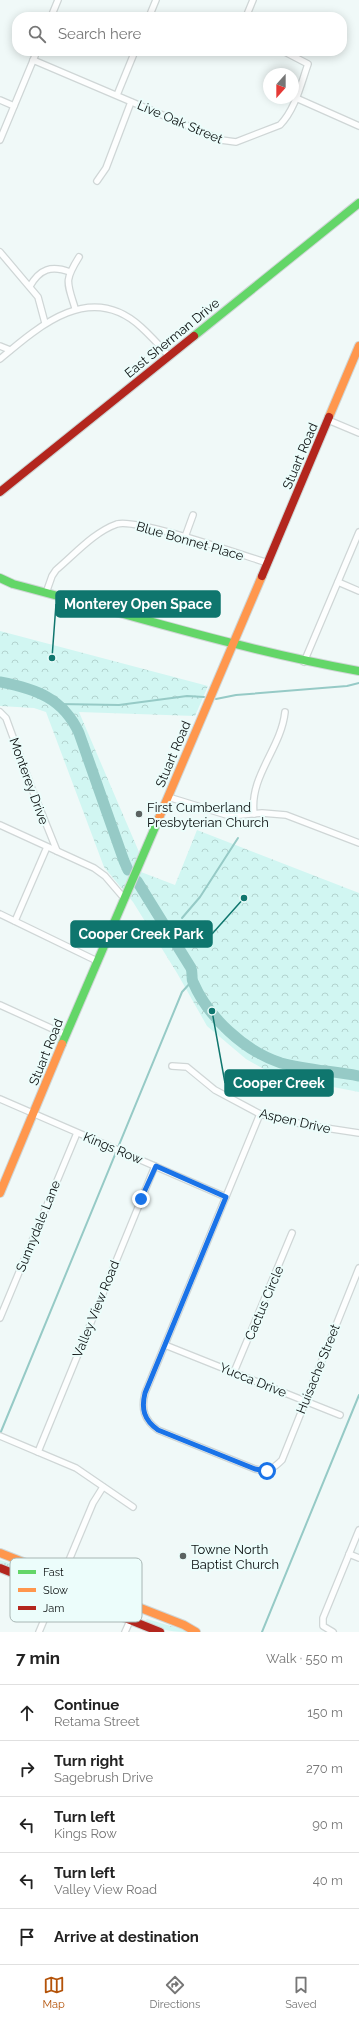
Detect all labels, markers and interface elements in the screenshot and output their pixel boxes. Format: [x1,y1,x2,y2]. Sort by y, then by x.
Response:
search box [12,12,347,56]
icon: search [26,23,48,45]
text: Search here [58,25,141,43]
north arrow [263,68,299,104]
street label: Live Oak Street [135,97,225,147]
street label: East Sherman Drive [122,295,223,381]
street label: Stuart Road [279,421,321,491]
street label: Blue Bonnet Place [135,518,246,564]
callout: Monterey Open Space [56,591,220,617]
text: Monterey Open Space [64,596,213,612]
street label: Stuart Road [152,719,194,789]
street label: Monterey Drive [6,736,52,827]
place label: First Cumberland Presbyterian Church [147,800,269,830]
marker: First Cumberland Presbyterian Church [134,809,144,819]
callout: Cooper Creek Park [71,921,212,947]
text: Cooper Creek Park [78,926,204,942]
street label: Stuart Road [26,1017,66,1087]
callout: Cooper Creek [225,1070,333,1096]
text: Cooper Creek [233,1075,325,1091]
street label: Aspen Drive [258,1106,332,1137]
street label: Kings Row [81,1129,145,1167]
street label: Sunnydale Lane [13,1178,63,1274]
route end [132,1190,150,1208]
street label: Valley View Road [70,1258,122,1360]
street label: Cactus Circle [242,1263,287,1342]
street label: Huisache Street [293,1321,343,1416]
street label: Yucca Drive [217,1360,289,1400]
route start [258,1462,276,1480]
place label: Towne North Baptist Church [191,1542,279,1572]
marker: Towne North Baptist Church [178,1551,188,1561]
legend [10,1558,142,1622]
text: Fast [43,1566,64,1579]
text: Slow [43,1584,68,1597]
text: Jam [43,1602,64,1615]
text: 7 min [16,1648,60,1668]
text: Walk · 550 m [266,1651,343,1666]
text: Continue [54,1696,119,1714]
icon: ahead [16,1702,38,1724]
text: 150 m [307,1705,343,1720]
text: Retama Street [54,1714,140,1729]
text: Turn right [54,1752,124,1770]
icon: right [16,1758,38,1780]
text: 270 m [306,1761,343,1776]
text: Sagebrush Drive [54,1770,153,1785]
text: Turn left [54,1808,115,1826]
icon: left [16,1814,38,1836]
text: 90 m [312,1817,343,1832]
text: Kings Row [54,1826,117,1841]
text: Turn left [54,1864,115,1882]
icon: left [16,1870,38,1892]
text: 40 m [313,1873,343,1888]
text: Valley View Road [54,1882,157,1897]
icon: arrive [16,1926,38,1948]
text: Arrive at destination [54,1928,199,1946]
tab: Map [42,1974,65,2011]
tab: Directions [150,1974,200,2011]
tab: Saved [285,1974,317,2011]

